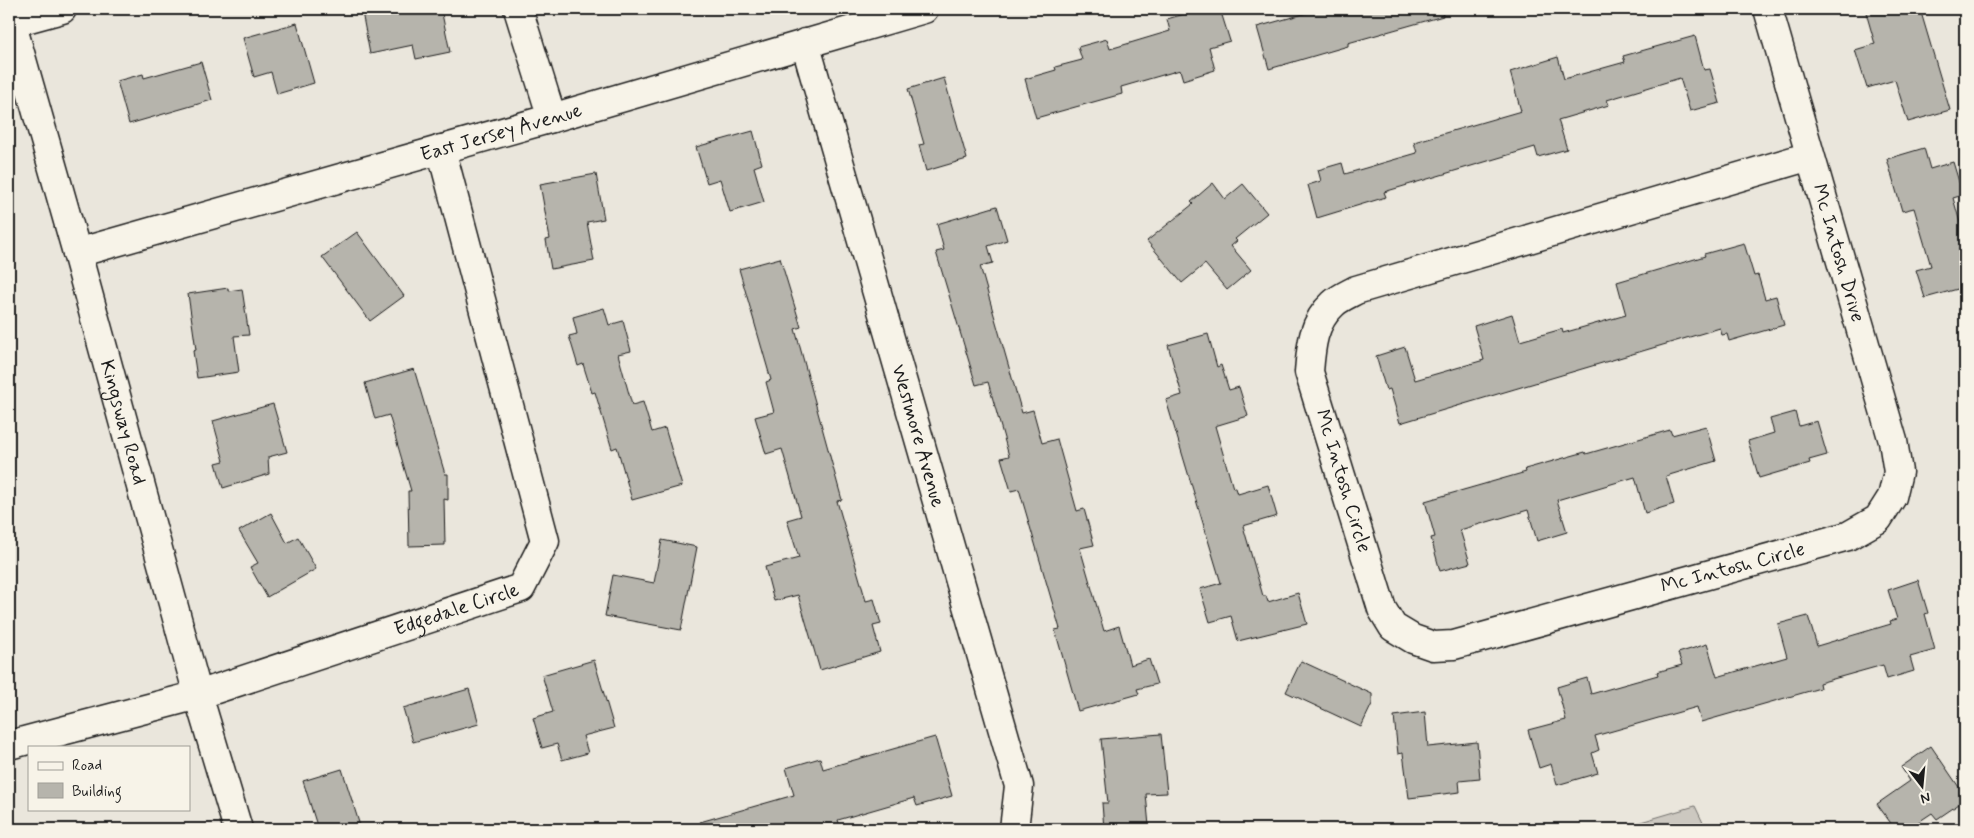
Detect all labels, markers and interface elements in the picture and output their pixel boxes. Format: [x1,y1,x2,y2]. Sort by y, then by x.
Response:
street label: East Jersey Avenue [417,96,585,168]
street label: Mc Intosh Drive [1806,181,1871,325]
street label: Kingsway Road [93,357,153,488]
street label: Westmore Avenue [885,361,952,511]
street label: Mc Intosh Circle [1308,406,1378,556]
street label: Mc Intosh Circle [1658,536,1808,600]
street label: Edgedale Circle [391,576,523,643]
legend [28,746,190,810]
text: Road [72,756,102,776]
north arrow [1896,760,1946,810]
text: Building [72,782,122,803]
text: N [1918,788,1932,807]

